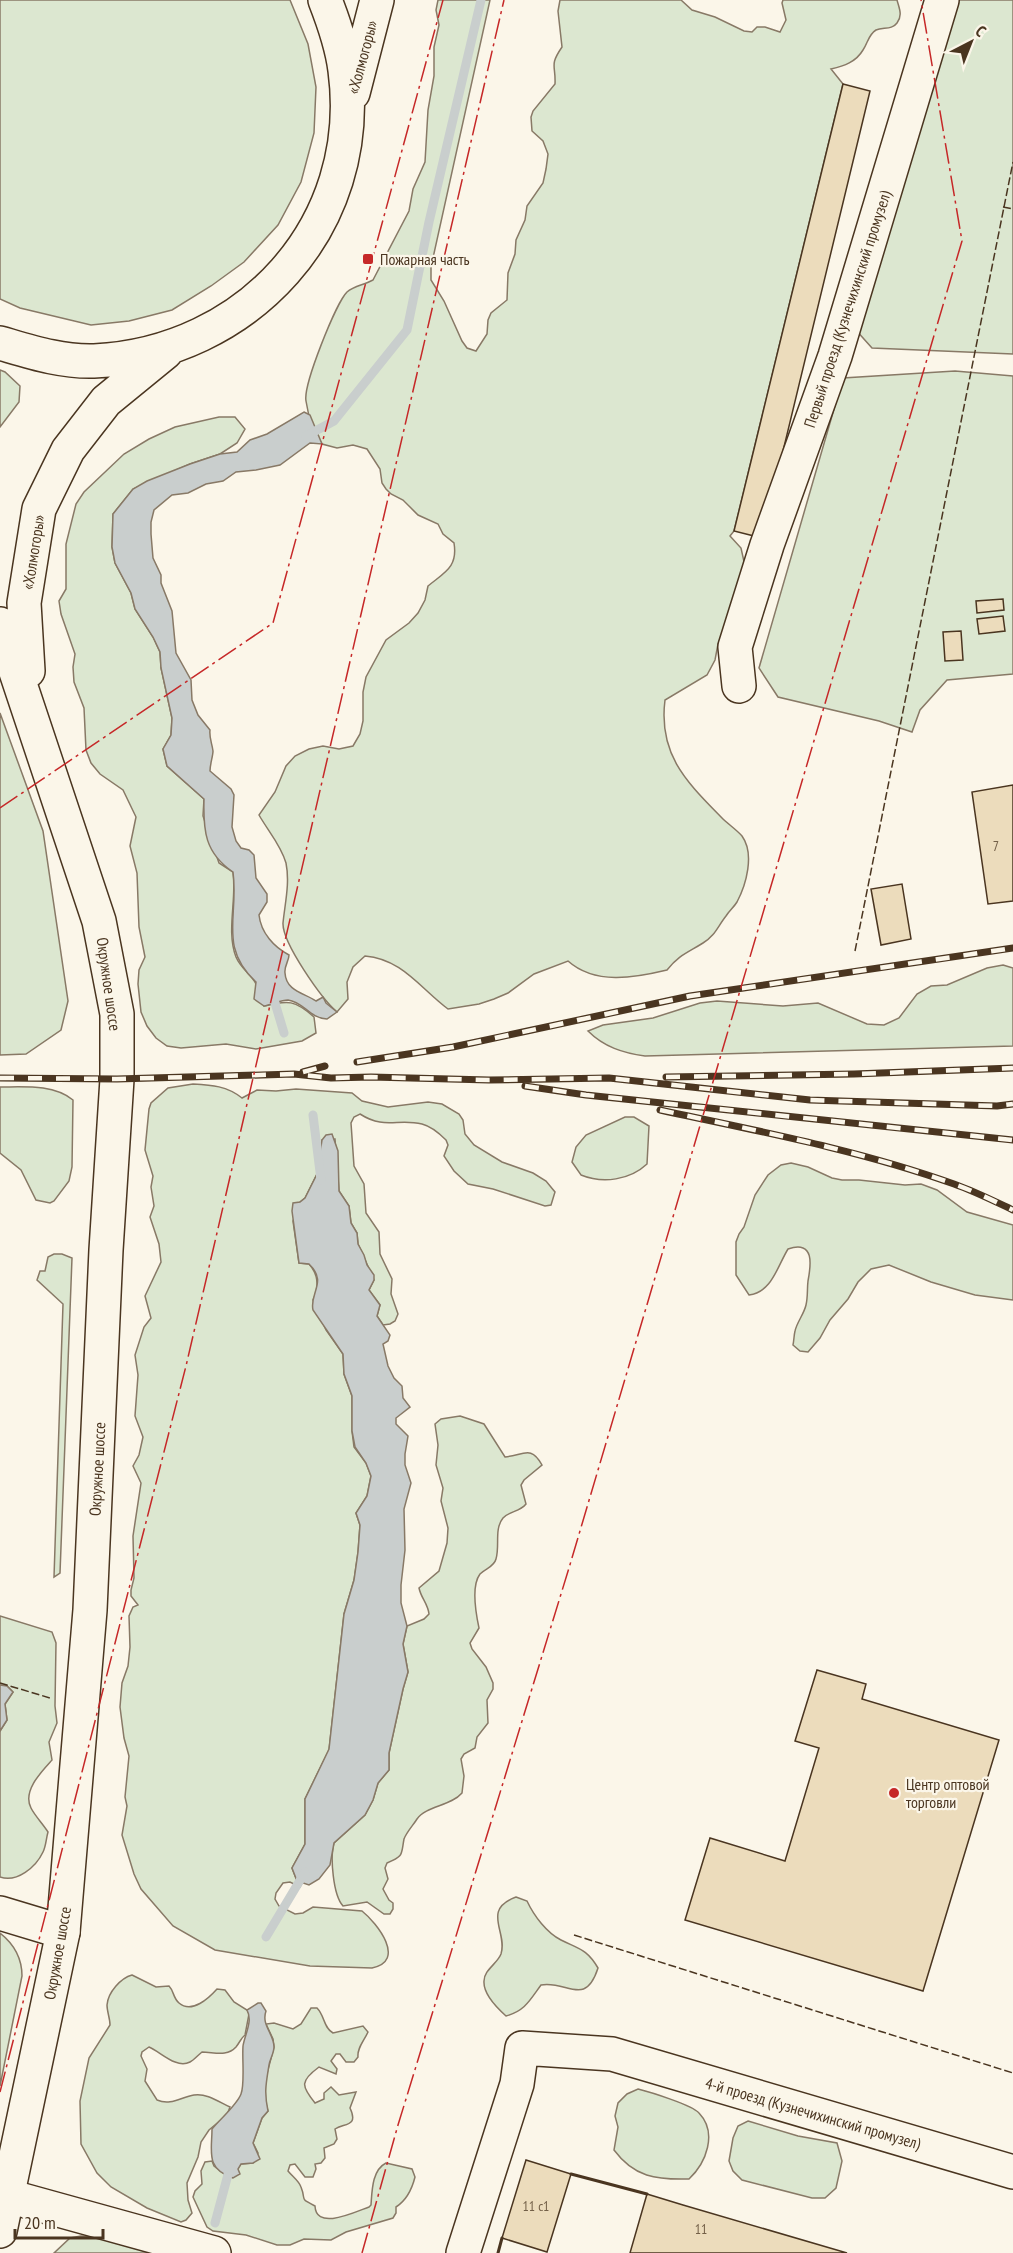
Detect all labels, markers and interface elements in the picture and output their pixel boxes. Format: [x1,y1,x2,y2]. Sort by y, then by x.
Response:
north arrow [941,12,1001,72]
street label: «Холмогоры» [343,18,381,96]
text: С [972,21,991,41]
street label: Первый проезд (Кузнечихинский промузел) [799,188,895,430]
place label: Пожарная часть [380,249,470,269]
marker: Пожарная часть [361,252,375,266]
street label: «Холмогоры» [17,513,49,591]
house number: 7 [993,837,999,855]
street label: Окружное шоссе [93,936,125,1032]
street label: Окружное шоссе [85,1421,109,1517]
place label: Центр оптовой торговли [906,1774,990,1812]
marker: Центр оптовой торговли [887,1786,901,1800]
street label: Окружное шоссе [39,1905,75,2001]
street label: 4-й проезд (Кузнечихинский промузел) [703,2073,923,2153]
house number: 11 с1 [523,2197,549,2215]
scale bar [15,2202,104,2240]
text: 20 m [24,2211,56,2234]
house number: 11 [695,2220,707,2238]

